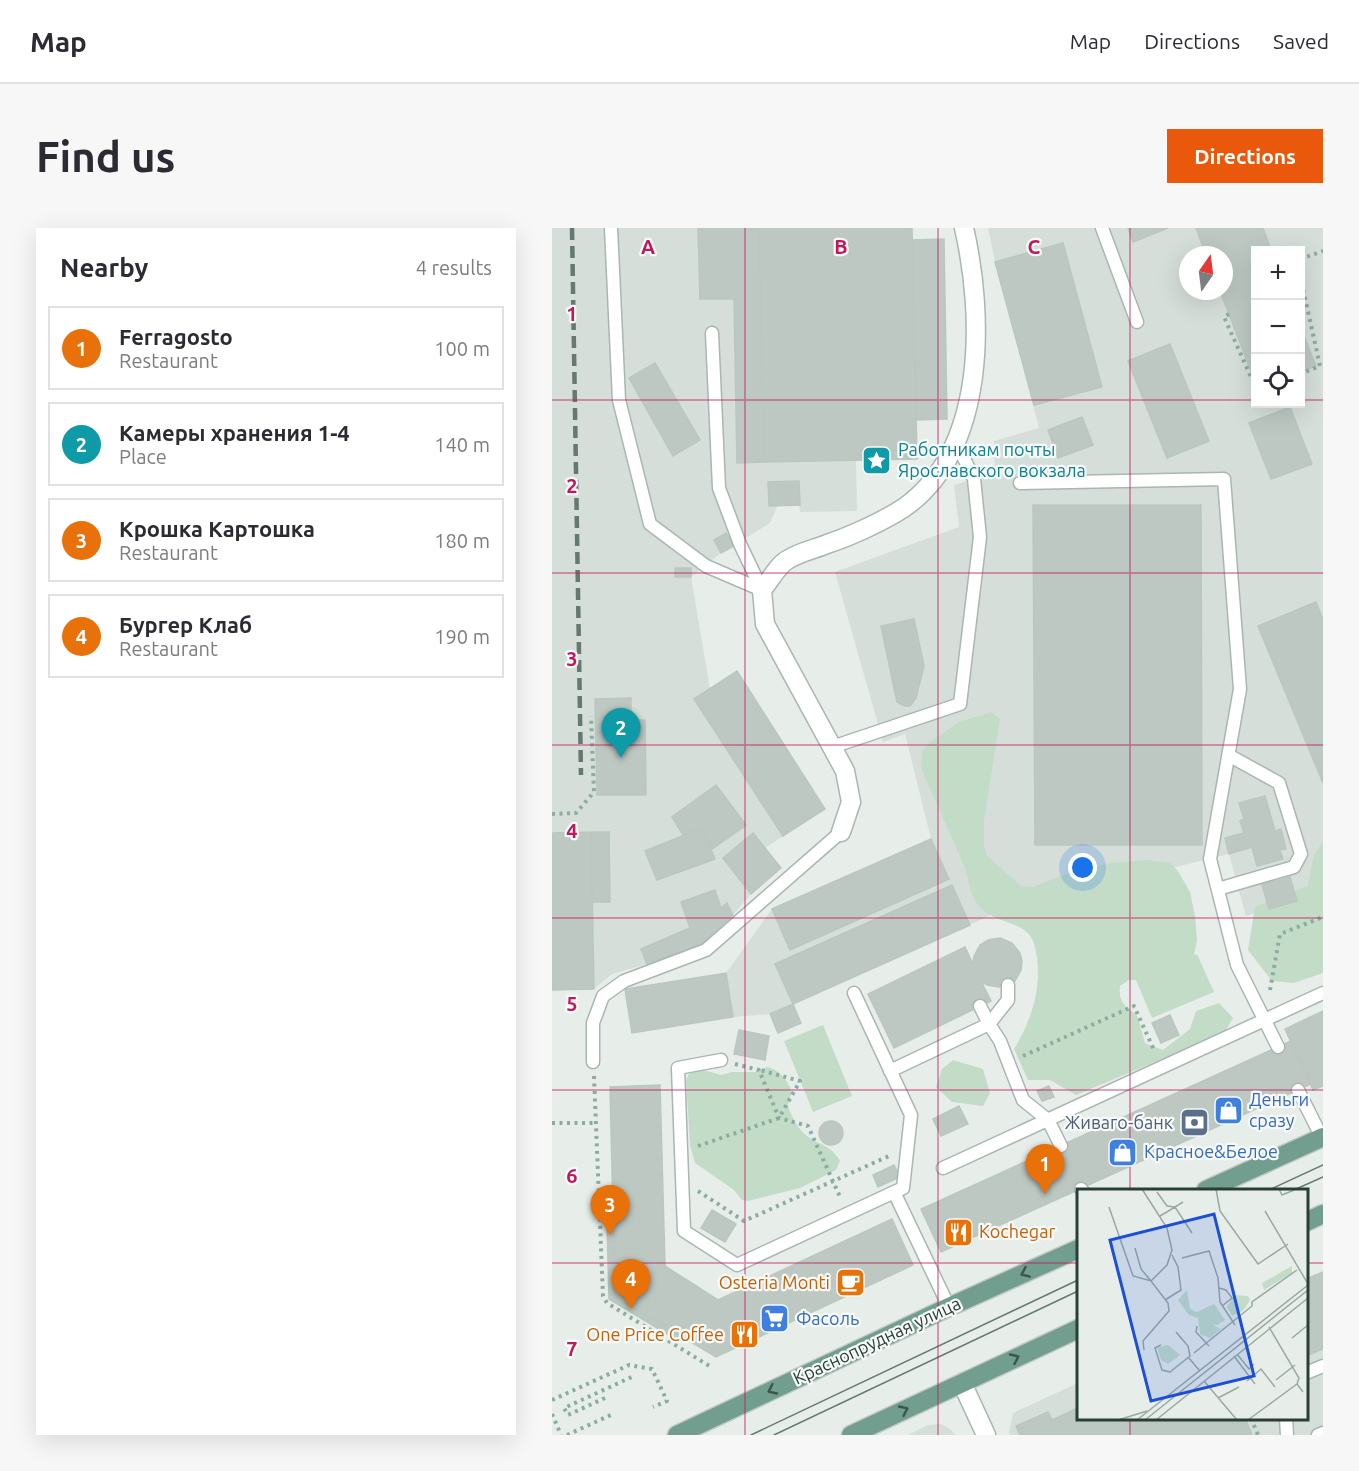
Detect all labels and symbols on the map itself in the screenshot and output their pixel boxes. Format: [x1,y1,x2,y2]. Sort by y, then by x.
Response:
text: A [641,235,655,258]
text: B [834,235,848,258]
text: C [1028,235,1041,258]
north arrow [1179,246,1233,300]
text: 1 [566,302,578,325]
place label: Работникам почты Ярославского вокзала [898,439,1086,480]
place icon: Работникам почты Ярославского вокзала [861,444,893,476]
text: 2 [566,474,578,497]
text: 3 [566,647,578,670]
pin: 2 [602,708,640,758]
text: 4 [566,819,578,842]
your location [1068,853,1097,882]
text: 5 [566,992,578,1015]
place label: Деньги сразу [1249,1089,1309,1130]
shop icon: Деньги сразу [1212,1094,1244,1126]
bank icon: Живаго-банк [1178,1107,1210,1139]
place label: Живаго-банк [1065,1112,1173,1132]
shop icon: Красное&Белое [1107,1136,1139,1168]
place label: Красное&Белое [1144,1141,1278,1161]
pin: 1 [1026,1144,1064,1194]
text: 6 [566,1164,578,1187]
pin: 3 [590,1186,630,1235]
inset map [1077,1189,1308,1420]
restaurant icon: Kochegar [942,1216,974,1248]
place label: Kochegar [979,1221,1055,1241]
pin: 4 [612,1260,650,1309]
one-way arrow [1020,1265,1031,1277]
cafe icon: Osteria Monti [835,1267,867,1299]
place label: Osteria Monti [719,1272,830,1292]
street label: Краснопрудная улица [790,1292,964,1388]
supermarket icon: Фасоль [759,1303,791,1335]
place label: Фасоль [796,1308,859,1328]
restaurant icon: One Price Coffee [729,1319,761,1351]
place label: One Price Coffee [586,1324,724,1344]
text: 7 [566,1337,578,1360]
one-way arrow [1009,1354,1020,1366]
one-way arrow [768,1383,779,1395]
one-way arrow [898,1406,909,1418]

